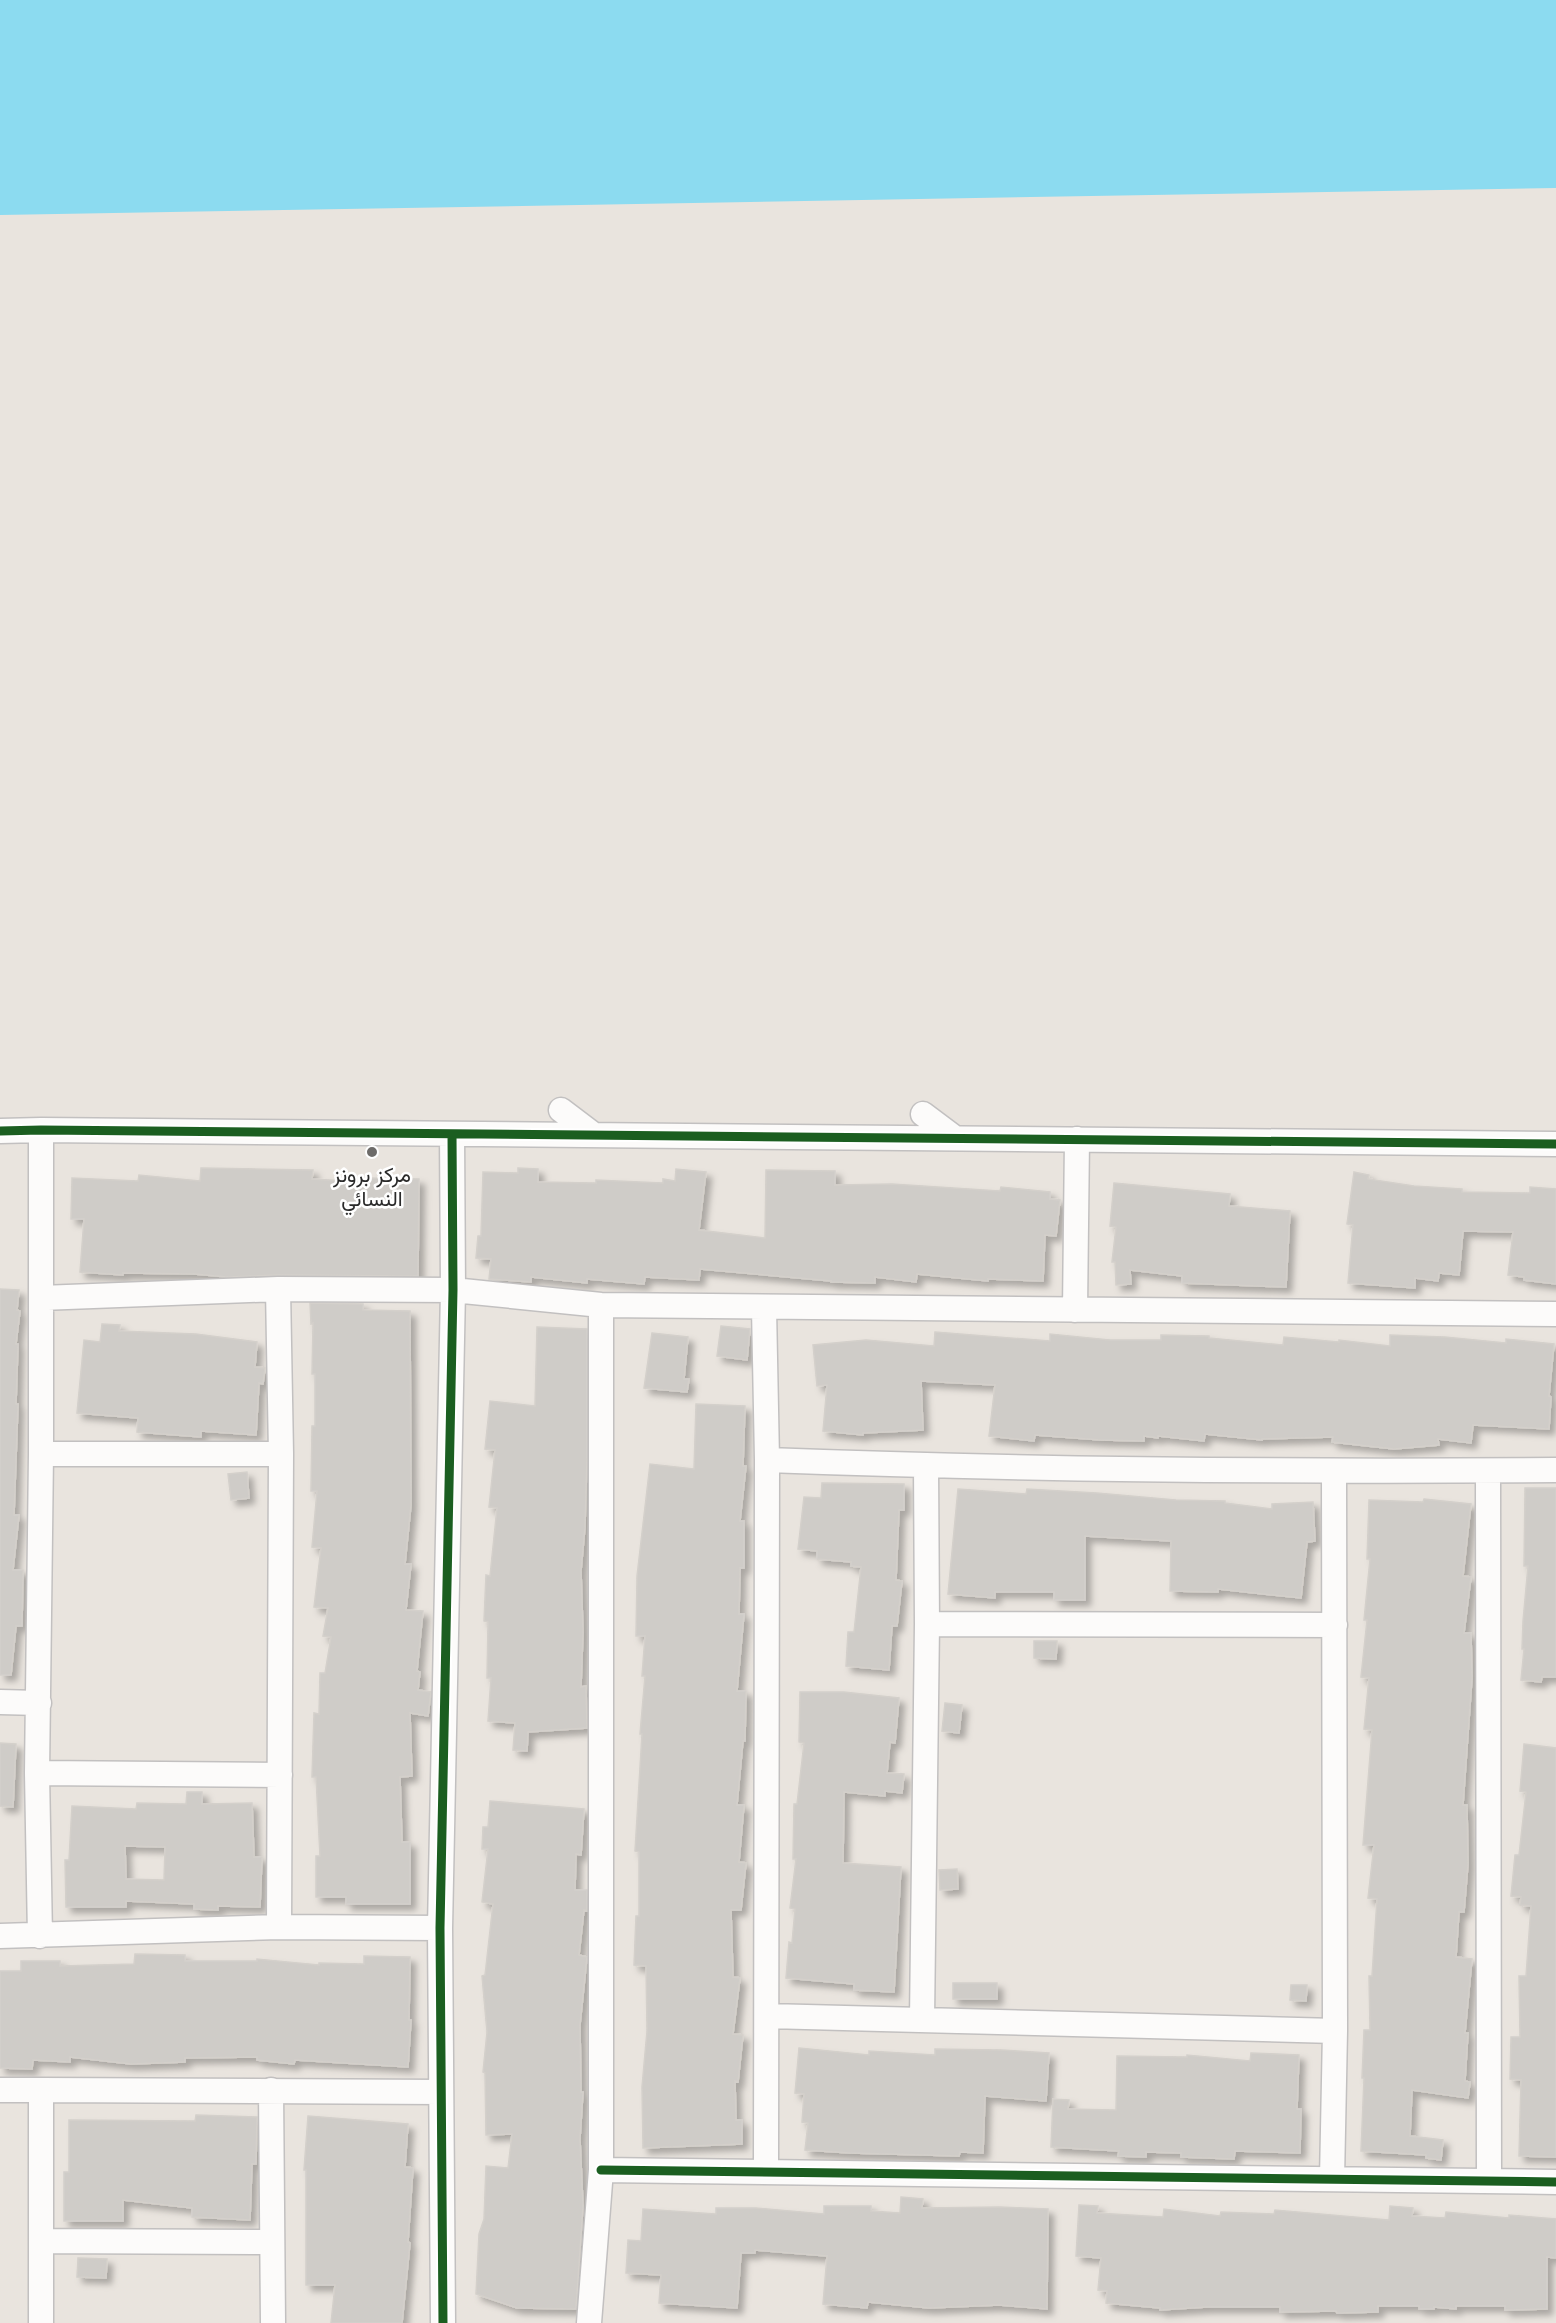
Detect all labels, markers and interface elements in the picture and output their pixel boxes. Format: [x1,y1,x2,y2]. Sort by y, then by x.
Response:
marker: مركز برونز النسائي [365,1145,379,1159]
place label: مركز برونز النسائي [332,1161,411,1216]

